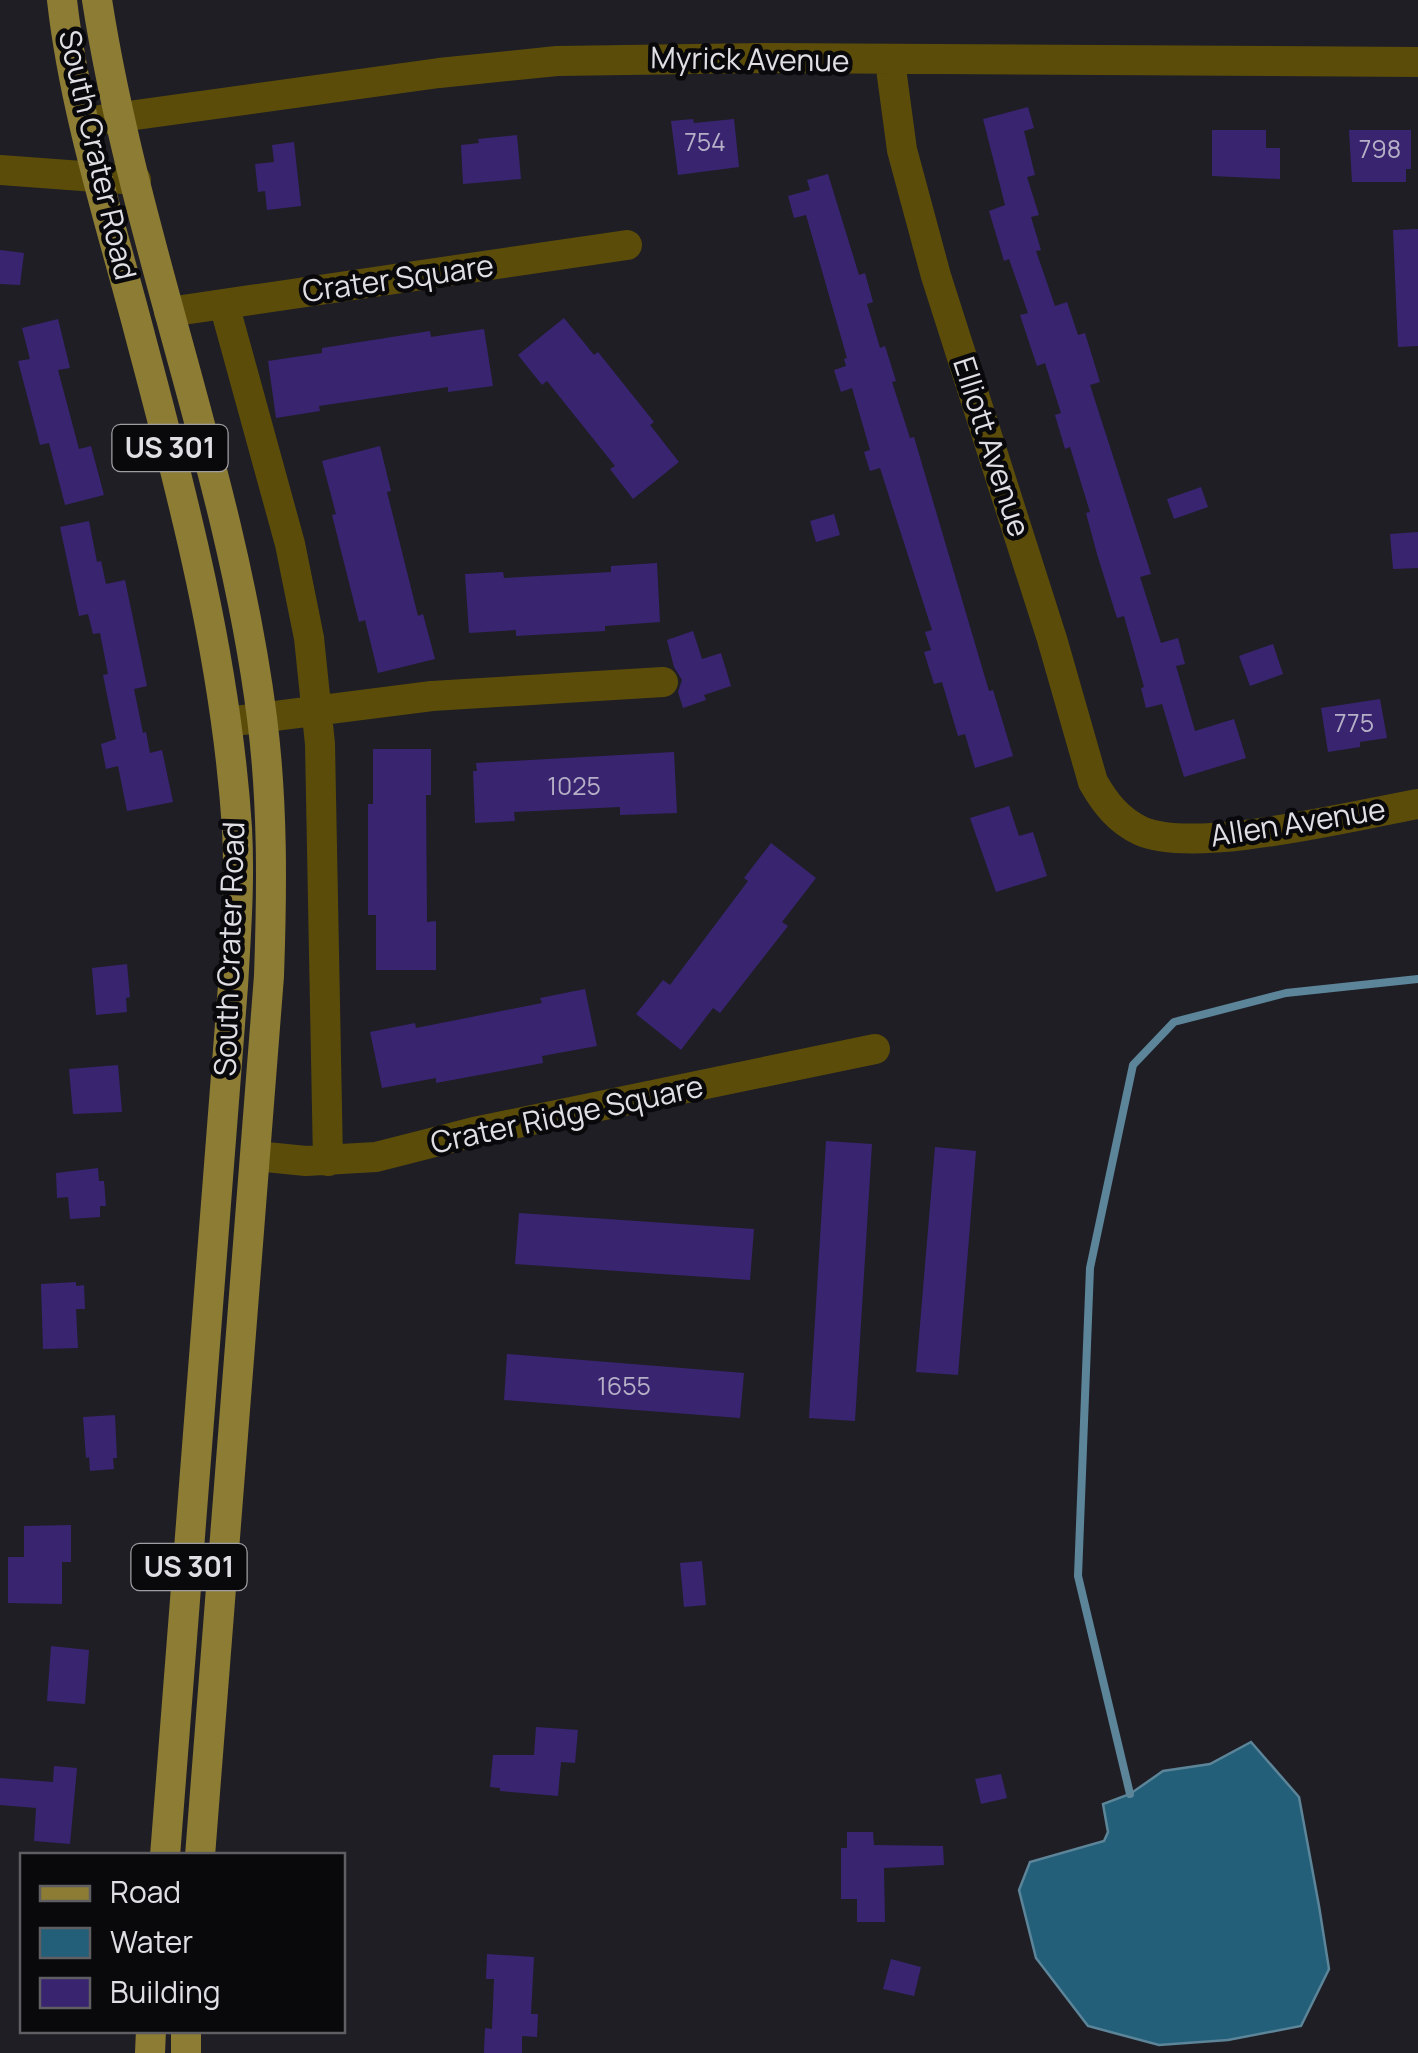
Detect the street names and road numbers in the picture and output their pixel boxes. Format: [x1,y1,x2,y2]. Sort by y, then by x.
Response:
street label: South Crater Road [50,26,147,284]
street label: Myrick Avenue [650,36,850,81]
street label: Crater Square [299,244,496,311]
street label: Elliott Avenue [944,351,1041,542]
road number: US 301 [112,425,228,471]
street label: Allen Avenue [1207,787,1388,856]
street label: South Crater Road [204,821,253,1077]
street label: Crater Ridge Square [427,1065,707,1162]
road number: US 301 [132,1544,246,1590]

